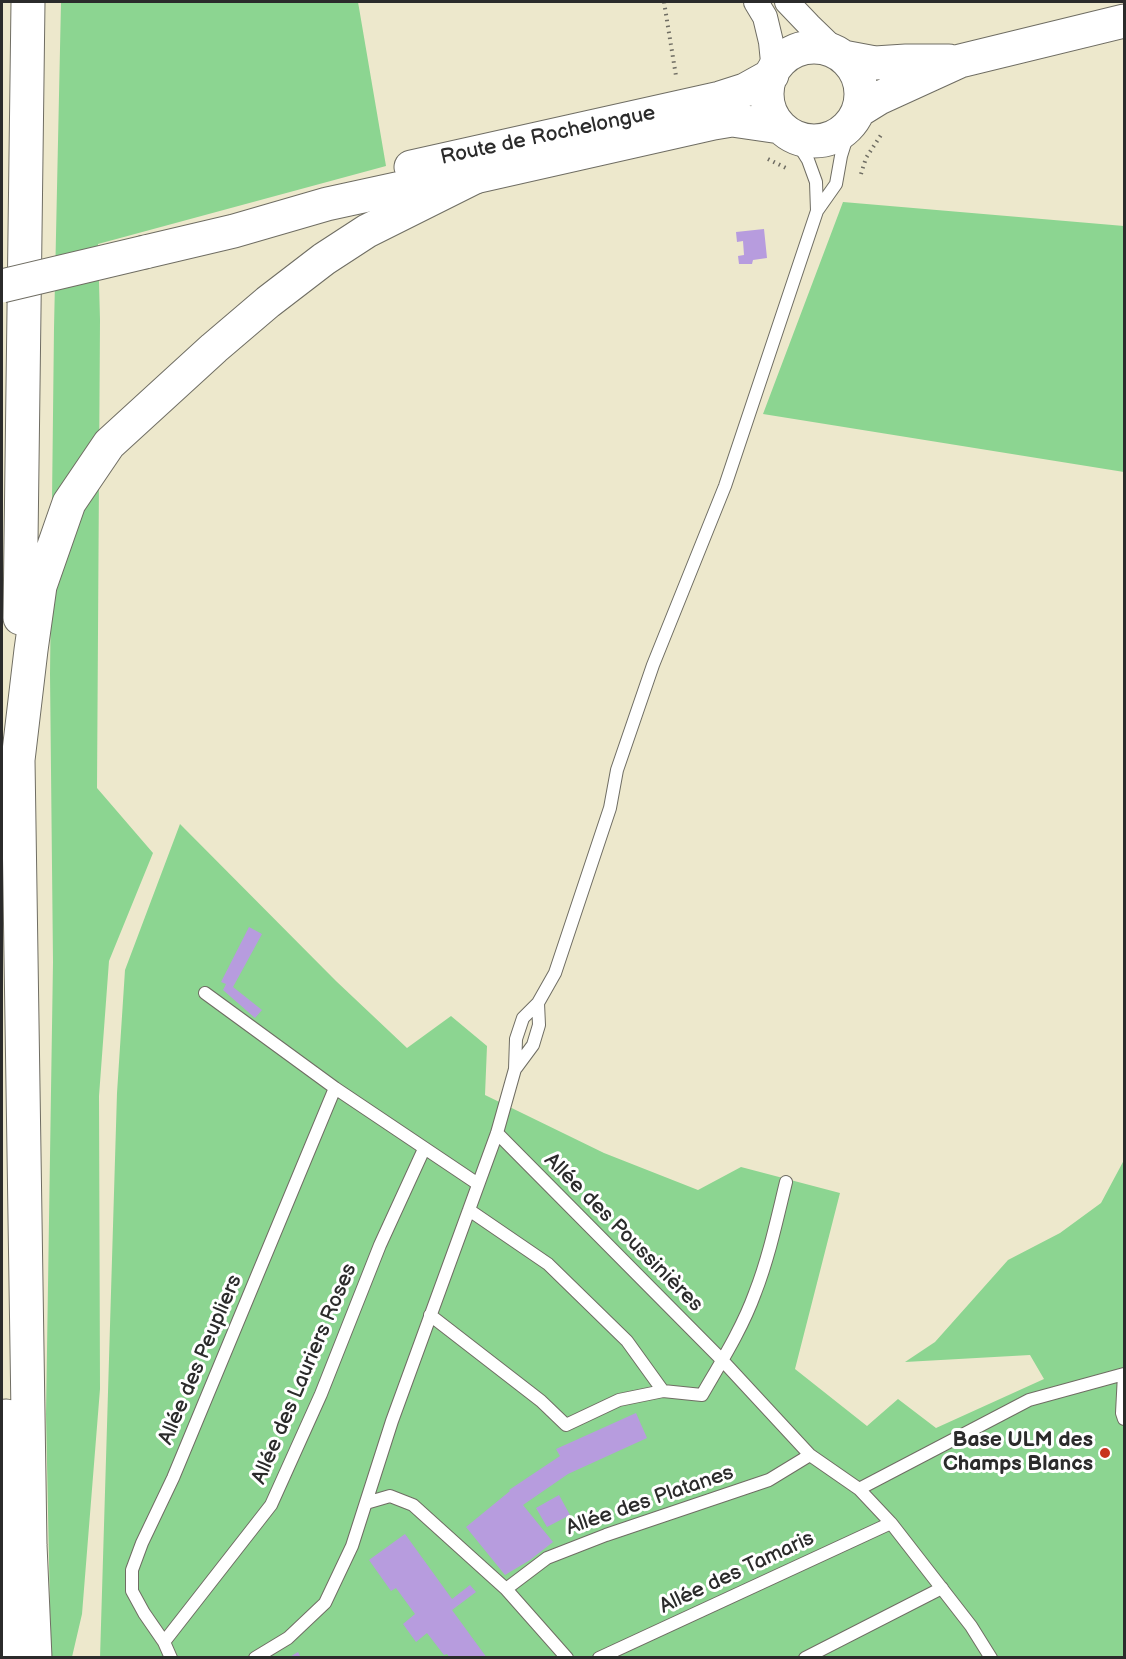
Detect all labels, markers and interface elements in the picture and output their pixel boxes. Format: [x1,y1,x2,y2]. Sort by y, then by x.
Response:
street label: Route de Rochelongue [438,101,658,171]
street label: Allée des Poussinières [538,1148,708,1318]
street label: Allée des Lauriers Roses [247,1260,363,1488]
street label: Allée des Peupliers [154,1271,248,1449]
place label: Base ULM des Champs Blancs [943,1428,1093,1478]
marker: Base ULM des Champs Blancs [1098,1446,1112,1460]
street label: Allée des Platanes [563,1461,737,1541]
street label: Allée des Tamaris [656,1526,818,1620]

